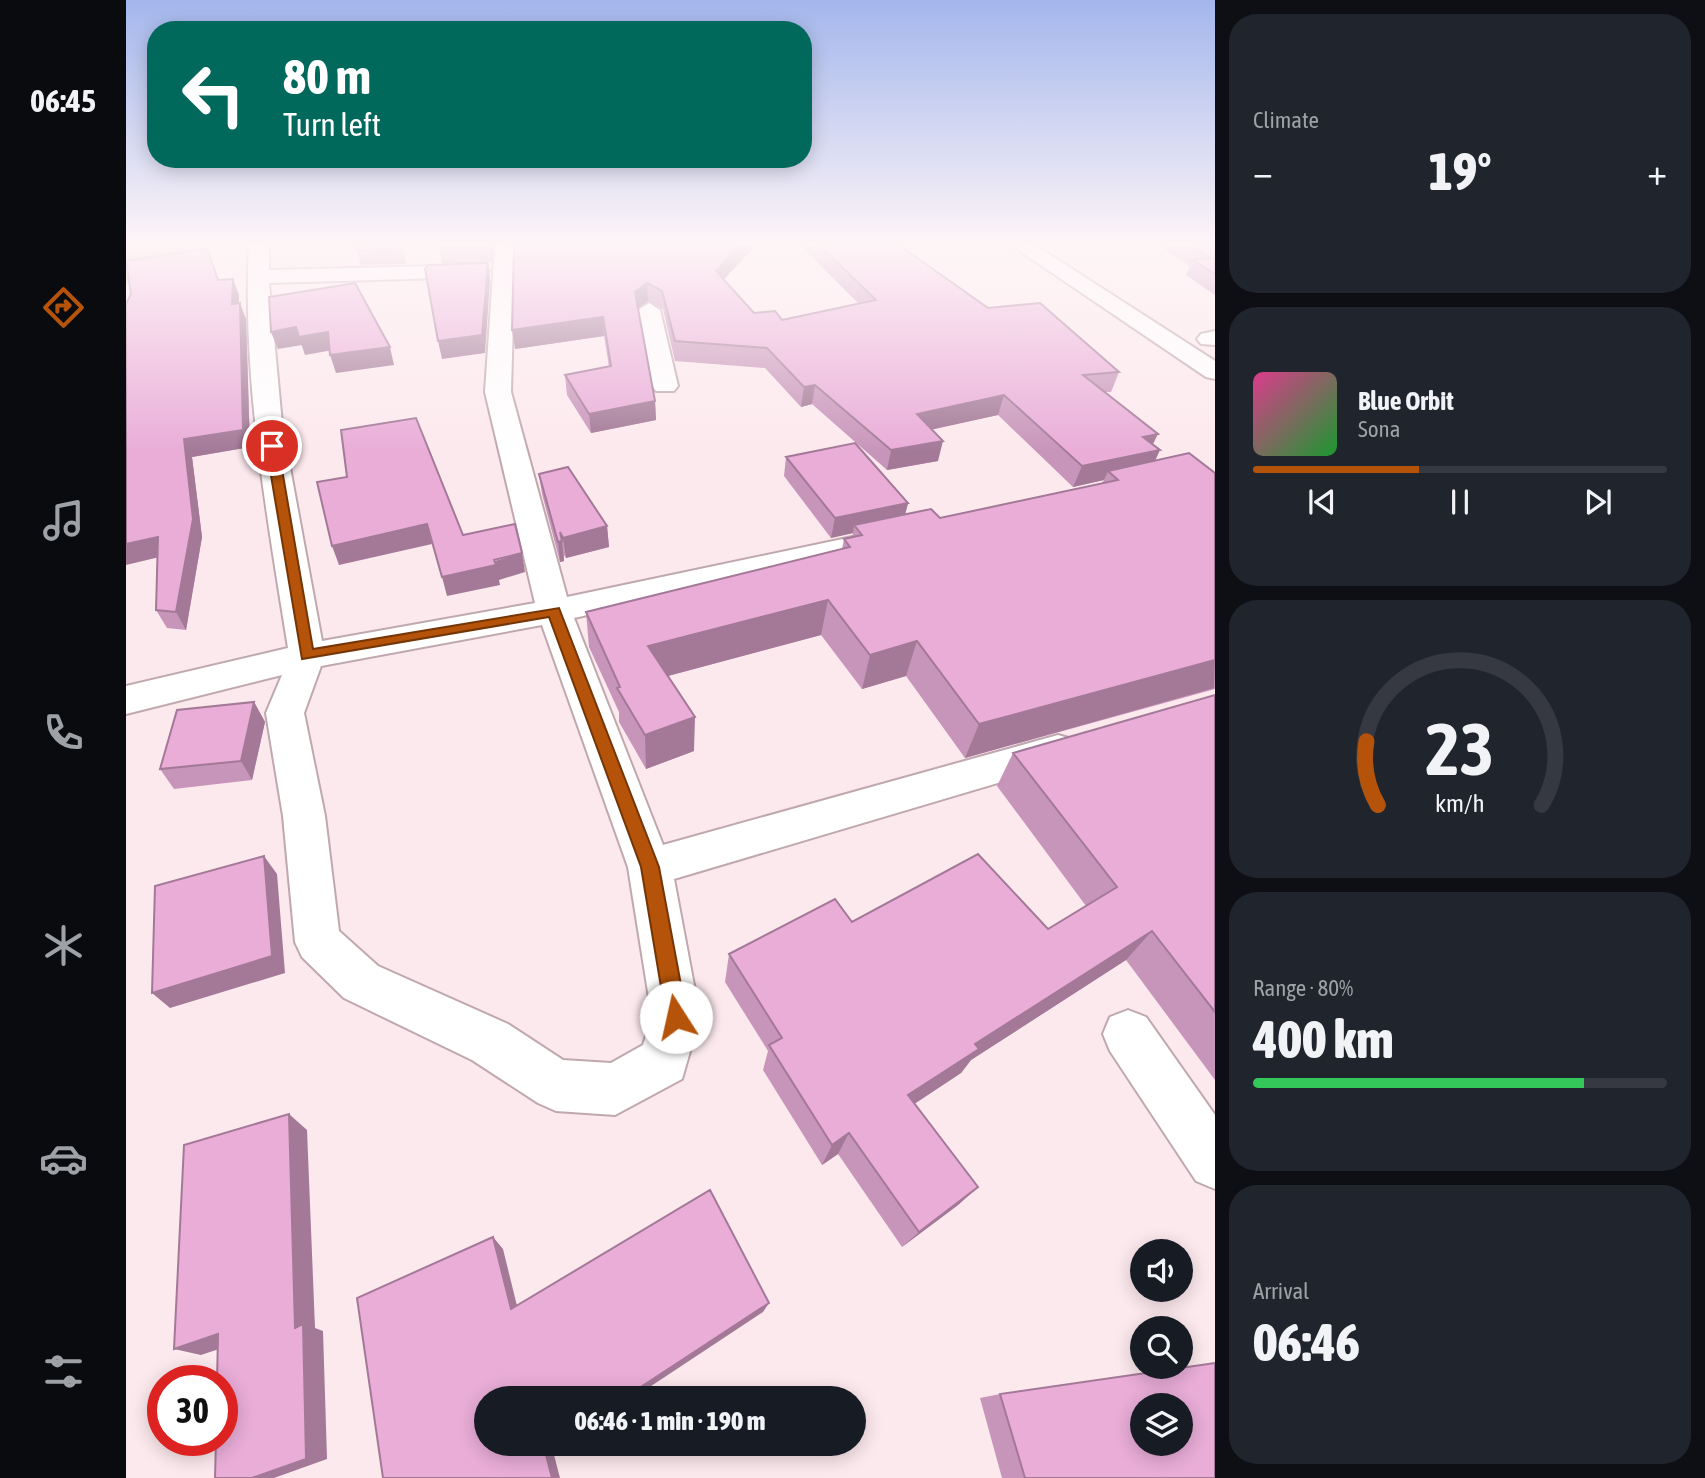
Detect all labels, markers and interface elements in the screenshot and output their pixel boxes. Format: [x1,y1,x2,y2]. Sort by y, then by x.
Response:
text: 80 m [283,48,371,104]
icon: left [168,49,259,140]
text: 06:45 [30,82,96,119]
text: Turn left [283,106,381,143]
text: Climate [1253,107,1319,133]
text: 19° [1428,141,1492,201]
text: − [1253,150,1273,193]
text: + [1647,150,1667,193]
icon: directions [39,283,88,332]
text: Blue Orbit [1358,386,1454,416]
pin [242,416,302,476]
text: Sona [1358,416,1400,442]
icon: arrive [253,427,291,465]
icon: previous [1303,483,1341,521]
icon: pause [1441,483,1479,521]
icon: next [1579,483,1617,521]
icon: music [39,496,88,545]
text: 23 [1426,707,1494,790]
icon: phone [39,708,88,757]
text: km/h [1435,789,1485,817]
icon: climate [39,921,88,970]
text: Range · 80% [1253,975,1353,1001]
position arrow [639,980,713,1054]
text: 400 km [1253,1009,1394,1069]
icon: car [39,1134,88,1183]
map controls [1130,1239,1193,1456]
button: sound [1130,1239,1193,1302]
text: Arrival [1253,1278,1309,1304]
text: 06:46 [1253,1312,1360,1372]
button: search [1130,1316,1193,1379]
icon: filters [39,1347,88,1396]
speed limit sign: 30 [147,1365,238,1456]
button: layers [1130,1393,1193,1456]
text: 06:46 · 1 min · 190 m [575,1406,765,1436]

